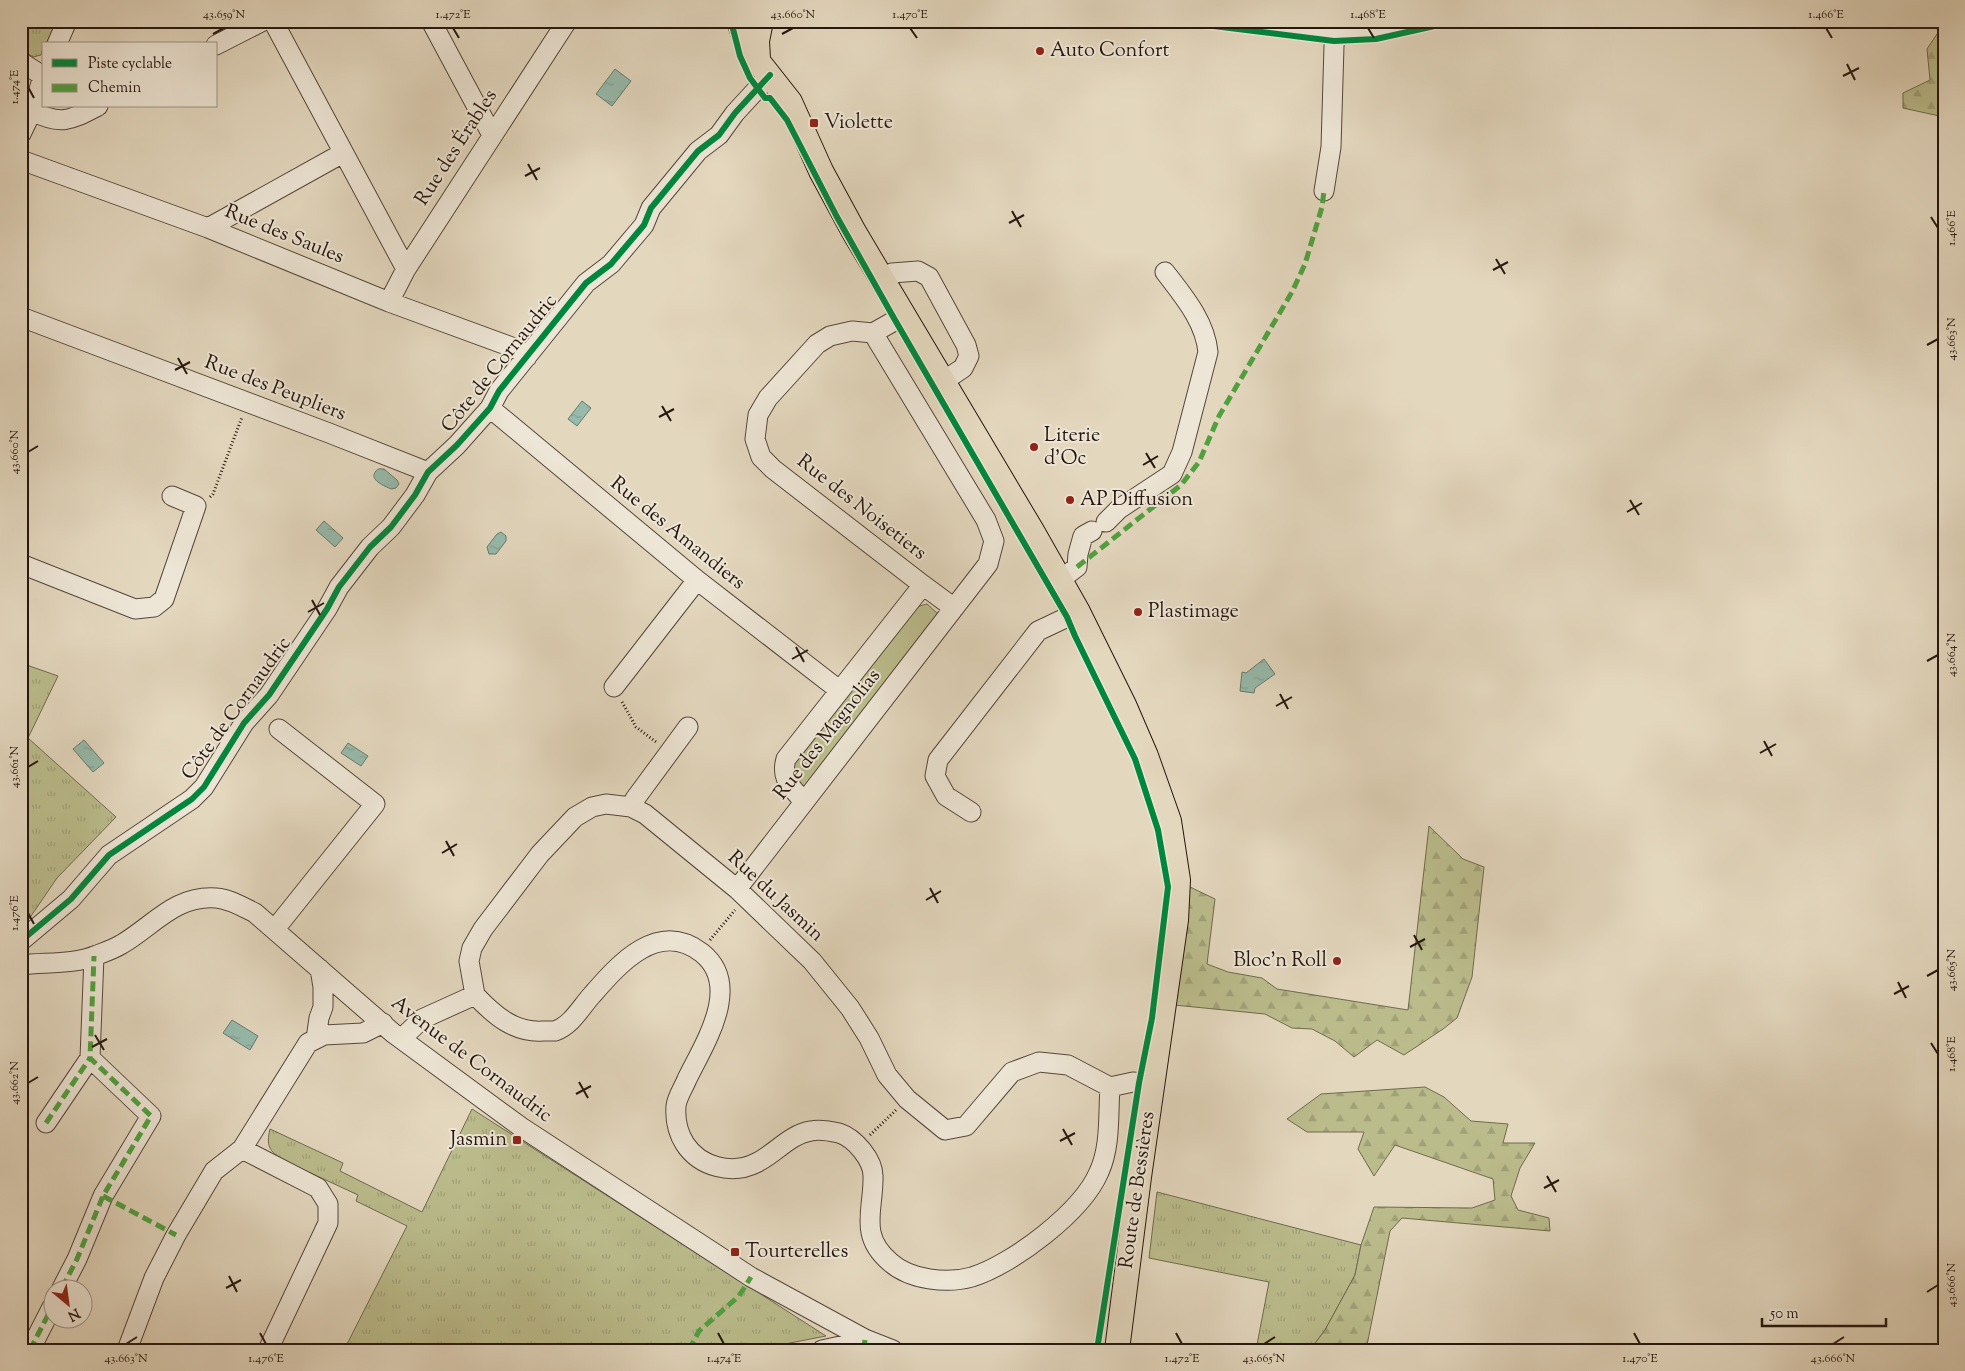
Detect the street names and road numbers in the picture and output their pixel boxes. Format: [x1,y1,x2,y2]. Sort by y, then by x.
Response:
street label: Rue des Érables [408,83,506,212]
street label: Rue des Saules [220,198,348,272]
street label: Côte de Cornaudric [435,288,565,440]
street label: Rue des Peupliers [200,349,350,429]
street label: Rue des Noisetiers [790,448,932,568]
street label: Rue des Amandiers [603,470,751,598]
street label: Côte de Cornaudric [175,631,299,787]
street label: Rue des Magnolias [768,663,889,807]
street label: Rue du Jasmin [720,845,830,950]
street label: Avenue de Cornaudric [384,990,558,1130]
street label: Route de Bessières [1113,1109,1163,1271]

